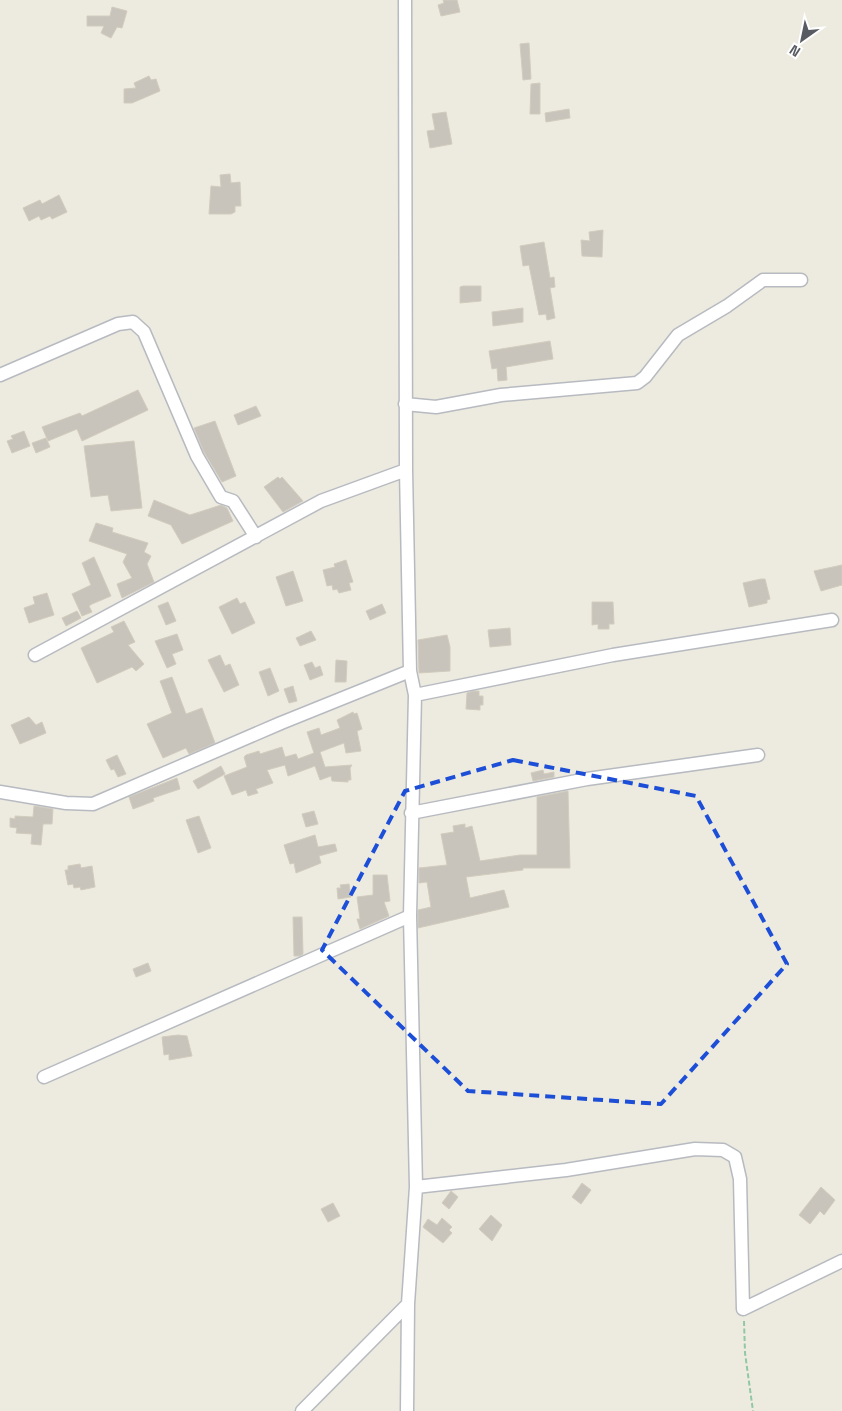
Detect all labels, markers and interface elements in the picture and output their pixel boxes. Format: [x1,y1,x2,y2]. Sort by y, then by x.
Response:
north arrow [777,15,827,65]
text: N [786,41,804,61]

